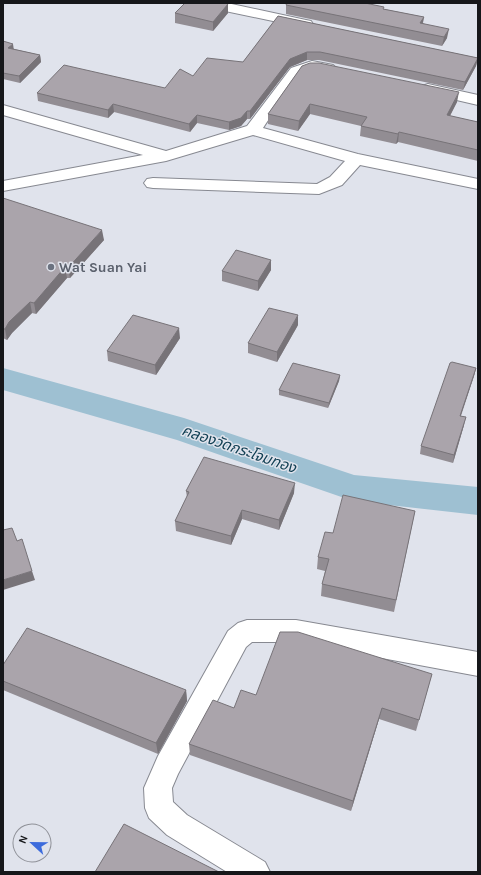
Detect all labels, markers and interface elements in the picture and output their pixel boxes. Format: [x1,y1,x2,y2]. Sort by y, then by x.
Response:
place label: Wat Suan Yai [59,259,147,276]
marker: Wat Suan Yai [46,262,56,272]
water label: คลองวัดกระโจมทอง [180,421,299,477]
north arrow [12,823,52,863]
text: N [16,833,31,846]

